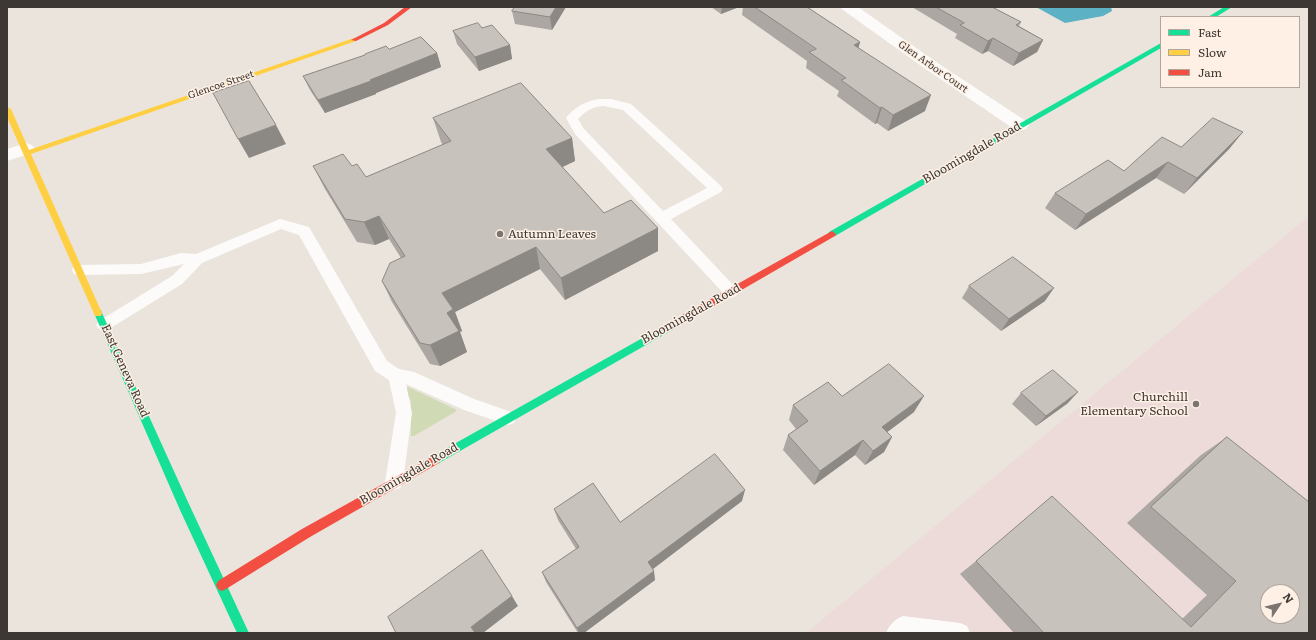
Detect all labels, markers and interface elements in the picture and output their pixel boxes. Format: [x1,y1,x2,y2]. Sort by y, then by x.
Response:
legend [1160,16,1300,88]
text: Fast [1198,23,1221,41]
street label: Glen Arbor Court [896,38,970,96]
text: Slow [1198,43,1226,61]
text: Jam [1198,63,1222,81]
street label: Glencoe Street [186,68,256,102]
street label: Bloomingdale Road [920,119,1024,187]
place label: Autumn Leaves [508,227,596,241]
marker: Autumn Leaves [495,229,505,239]
street label: Bloomingdale Road [639,281,743,347]
street label: East Geneva Road [98,322,152,420]
place label: Churchill Elementary School [1080,390,1188,418]
marker: Churchill Elementary School [1191,399,1201,409]
street label: Bloomingdale Road [357,440,461,508]
north arrow [1260,584,1300,624]
text: N [1280,589,1298,606]

